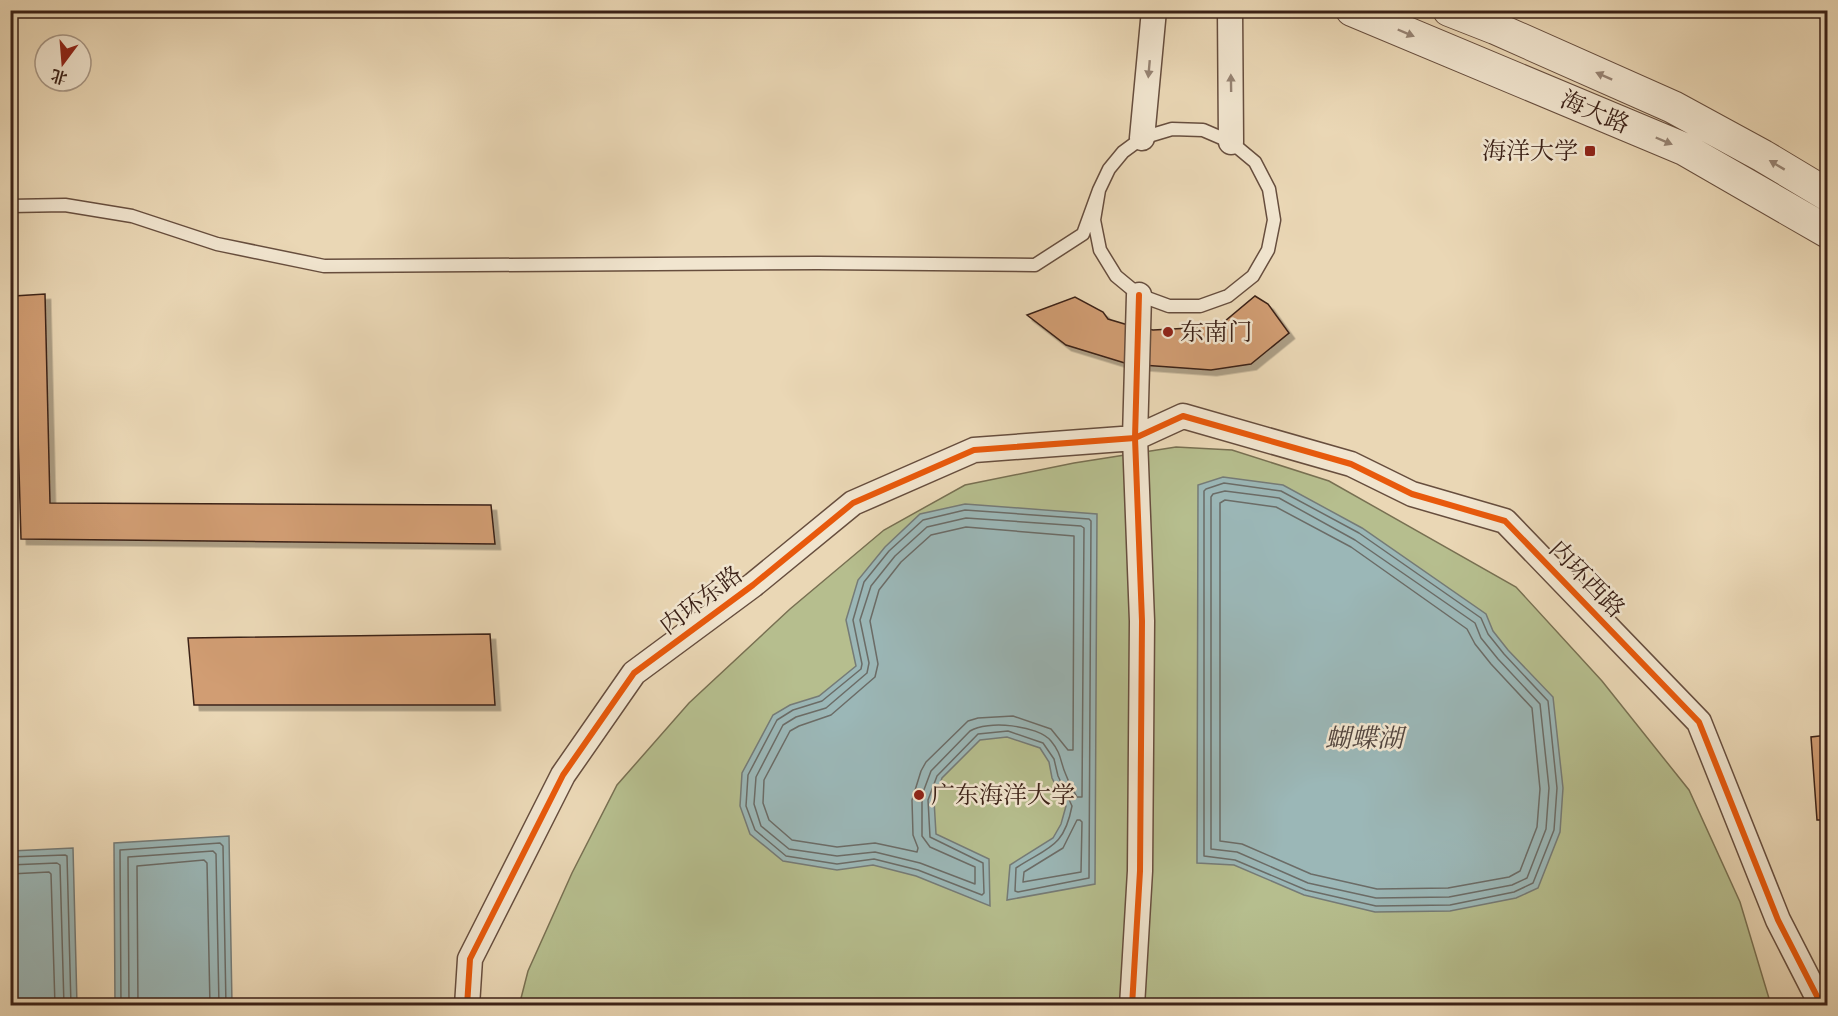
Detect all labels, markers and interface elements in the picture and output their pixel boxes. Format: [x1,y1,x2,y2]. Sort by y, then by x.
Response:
one-way arrow [1398,28,1416,38]
north arrow [33,33,93,93]
one-way arrow [1144,59,1153,78]
text: 北 [48,64,70,91]
one-way arrow [1595,71,1613,81]
one-way arrow [1226,74,1236,93]
street label: 海大路 [1555,81,1635,142]
place label: 海洋大学 [1482,133,1578,168]
one-way arrow [1655,136,1673,146]
marker: 海洋大学 [1583,144,1597,158]
one-way arrow [1768,160,1785,170]
place label: 东南门 [1180,314,1252,349]
marker: 东南门 [1161,325,1175,339]
street label: 内环西路 [1541,532,1633,625]
street label: 内环东路 [652,557,750,642]
water label: 蝴蝶湖 [1325,718,1407,757]
place label: 广东海洋大学 [931,777,1075,812]
marker: 广东海洋大学 [912,788,926,802]

